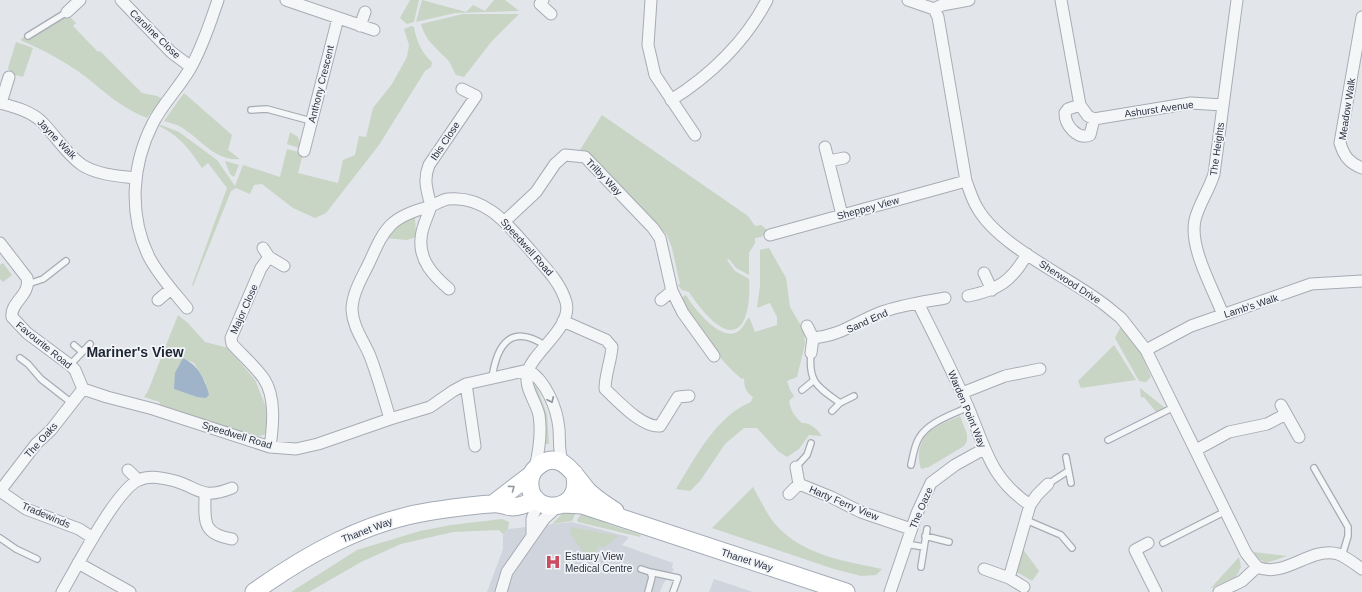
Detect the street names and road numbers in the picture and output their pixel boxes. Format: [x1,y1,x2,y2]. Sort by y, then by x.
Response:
street label: Caroline Close [128,7,183,61]
street label: Anthony Crescent [306,44,336,124]
street label: Meadow Walk [1337,76,1357,141]
street label: Ashurst Avenue [1124,99,1195,119]
street label: Jayne Walk [35,117,79,162]
street label: Ibis Close [428,119,462,162]
street label: The Heights [1208,122,1226,176]
street label: Trilby Way [584,156,624,198]
street label: Sheppey View [836,194,901,222]
street label: Speedwell Road [499,216,555,278]
street label: Sherwood Drive [1037,258,1103,306]
street label: Major Close [228,282,260,336]
street label: Lamb's Walk [1222,292,1281,320]
street label: Sand End [845,307,889,335]
street label: Favourite Road [14,319,74,371]
street label: Warden Point Way [946,369,988,449]
street label: Speedwell Road [201,419,273,451]
street label: The Oaks [22,420,60,460]
street label: Harty Ferry View [808,483,881,523]
street label: The Oaze [907,485,935,530]
street label: Tradewinds [20,500,72,530]
street label: Thanet Way [340,515,394,545]
street label: Thanet Way [720,546,774,574]

